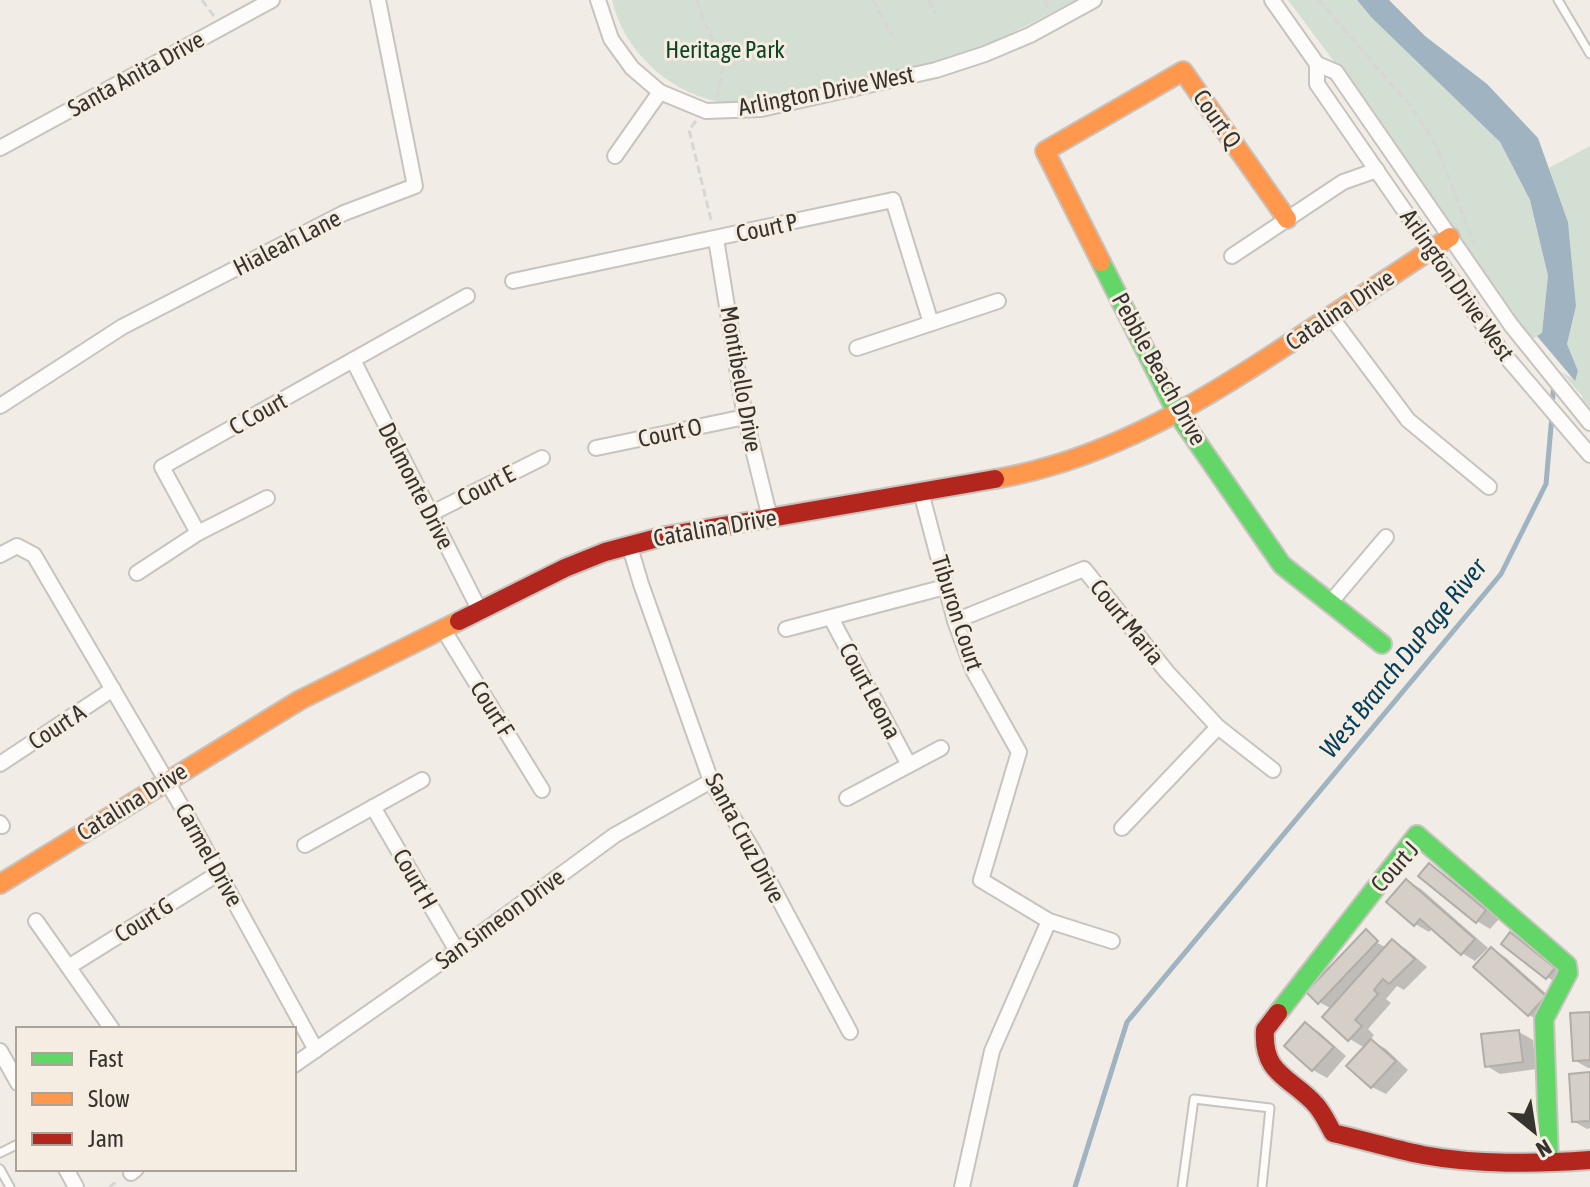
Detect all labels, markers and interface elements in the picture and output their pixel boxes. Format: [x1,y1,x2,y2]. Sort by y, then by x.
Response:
street label: Santa Anita Drive [63,25,208,122]
park label: Heritage Park [665,36,785,63]
street label: Arlington Drive West [736,60,916,121]
street label: Court Q [1188,84,1248,154]
street label: Hialeah Lane [229,204,345,281]
street label: Arlington Drive West [1395,204,1520,366]
street label: Court P [734,208,800,247]
street label: Catalina Drive [1281,264,1399,356]
street label: Pebble Beach Drive [1107,288,1212,449]
street label: Montibello Drive [715,304,768,454]
street label: C Court [224,387,291,440]
street label: Court O [635,413,704,452]
street label: Delmonte Drive [373,418,460,554]
street label: Court E [452,460,519,511]
street label: Catalina Drive [651,503,779,552]
water label: West Branch DuPage River [1313,551,1493,764]
street label: Tiburon Court [926,552,989,674]
street label: Court Maria [1085,574,1170,670]
street label: Court Leona [834,638,907,743]
street label: Court F [465,676,520,742]
street label: Court A [23,698,90,755]
street label: Catalina Drive [72,757,192,846]
street label: Santa Cruz Drive [700,769,791,907]
street label: Carmel Drive [170,799,249,911]
street label: Court J [1365,836,1424,897]
street label: Court H [388,844,443,913]
street label: San Simeon Drive [430,863,569,974]
street label: Court G [110,891,178,948]
legend [16,1027,296,1171]
text: Fast [88,1045,124,1072]
text: Slow [88,1085,130,1112]
north arrow [1494,1091,1574,1171]
text: Jam [88,1125,124,1152]
text: N [1532,1134,1556,1163]

